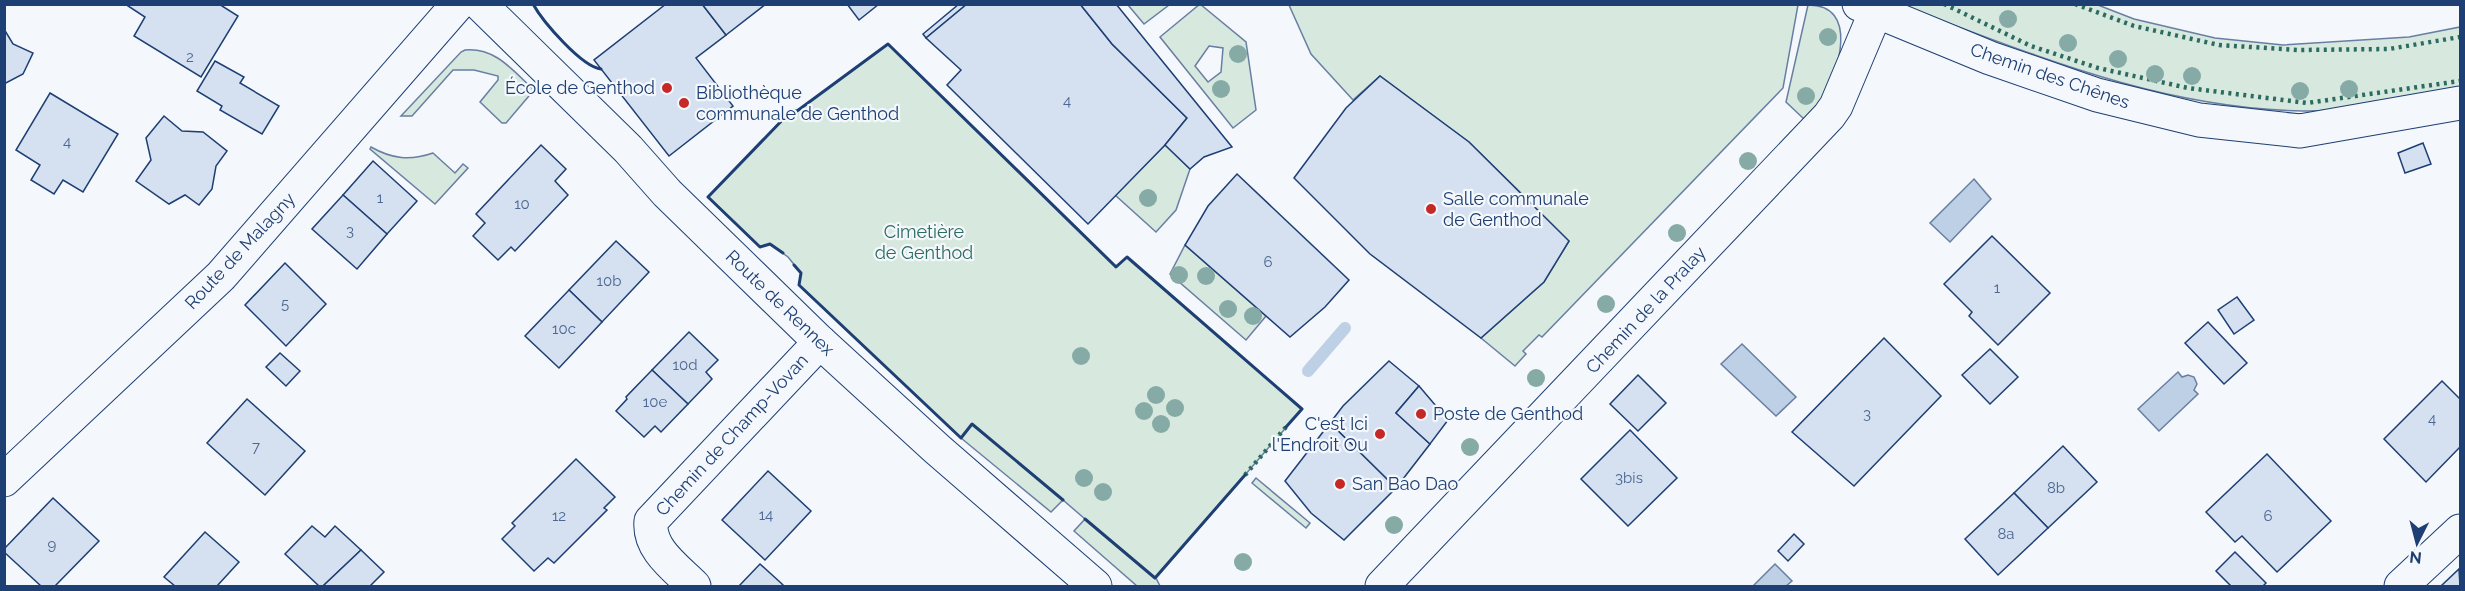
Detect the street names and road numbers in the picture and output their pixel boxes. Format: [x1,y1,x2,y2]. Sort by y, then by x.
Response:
street label: Chemin des Chênes [1968,38,2133,113]
street label: Route de Malagny [180,188,299,313]
street label: Chemin de la Pralay [1581,242,1710,378]
street label: Route de Rennex [722,246,839,360]
street label: Chemin de Champ-Vovan [651,349,812,520]

